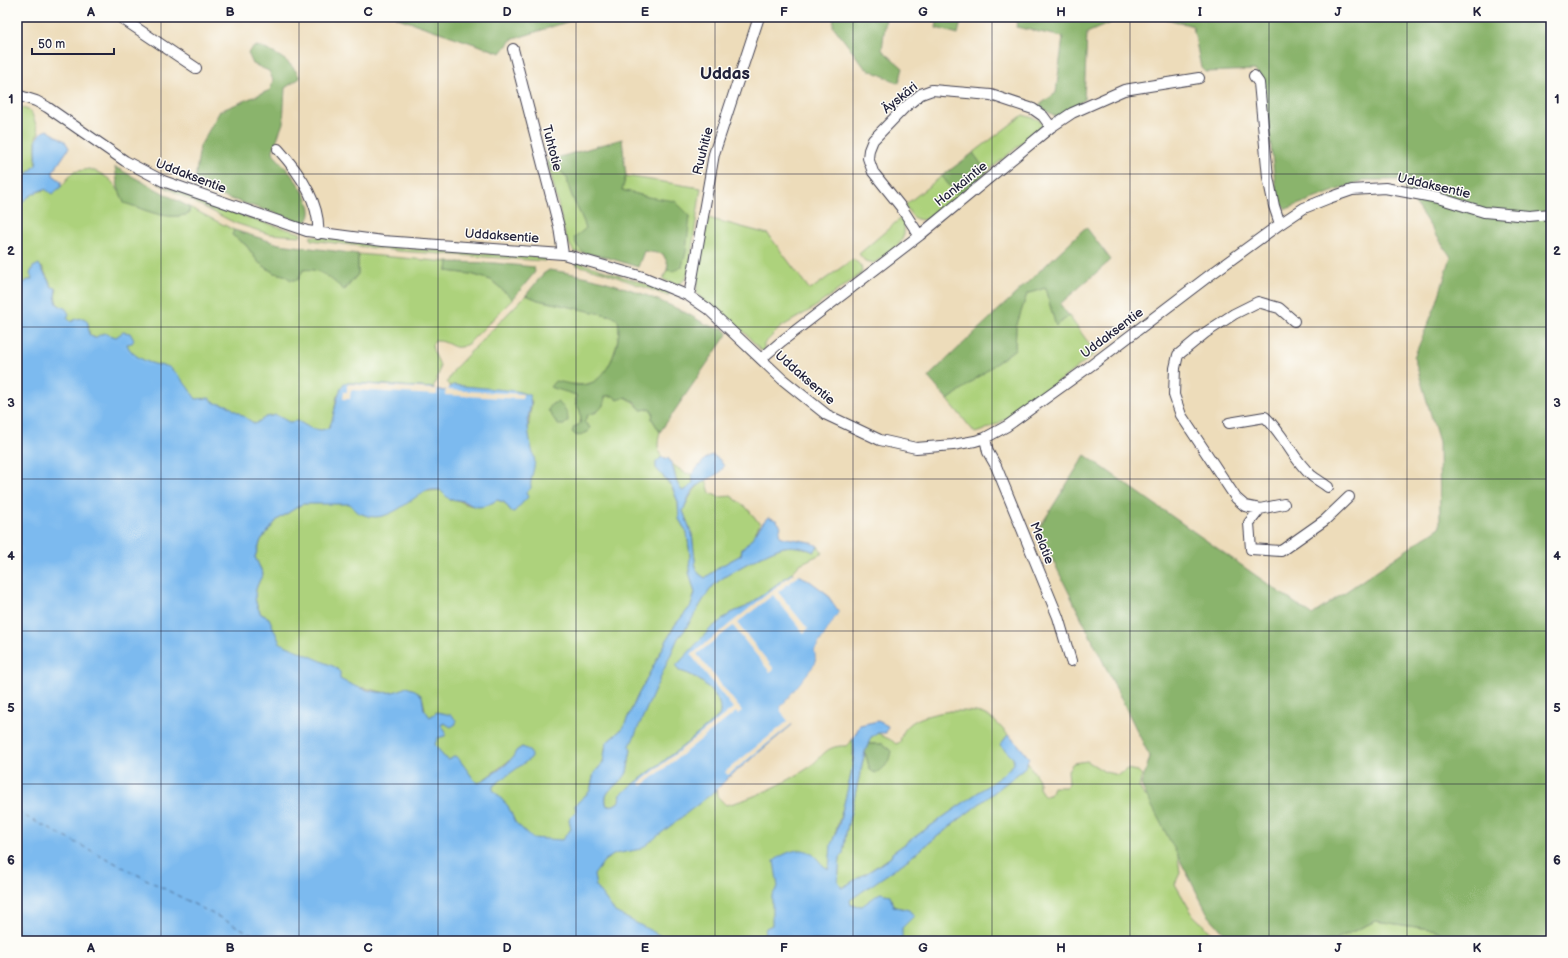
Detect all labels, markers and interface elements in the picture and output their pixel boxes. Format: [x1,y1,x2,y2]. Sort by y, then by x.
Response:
text: A [86,4,95,20]
text: B [225,4,235,20]
text: C [363,4,373,20]
text: D [502,4,512,20]
text: E [641,4,650,20]
text: F [780,4,788,20]
text: G [918,4,928,20]
text: H [1056,4,1066,20]
text: I [1198,4,1202,20]
text: J [1334,4,1342,20]
text: K [1473,4,1482,20]
scale bar [32,30,114,56]
text: 50 m [38,37,65,52]
district label: Uddas [700,64,750,84]
street label: Äyskäri [879,79,921,117]
text: 1 [8,91,14,107]
text: 1 [1554,91,1560,107]
street label: Tuhtotie [539,123,565,173]
street label: Ruuhitie [689,125,717,177]
street label: Uddaksentie [153,155,229,197]
street label: Hankaintie [932,158,991,210]
street label: Uddaksentie [1396,170,1472,202]
street label: Uddaksentie [464,225,540,247]
text: 2 [7,243,15,259]
text: 2 [1553,243,1561,259]
street label: Uddaksentie [1077,304,1147,362]
street label: Uddaksentie [772,348,839,409]
text: 3 [7,395,15,411]
text: 3 [1553,395,1561,411]
street label: Melatie [1026,520,1058,567]
text: 4 [7,548,15,564]
text: 4 [1553,548,1561,564]
text: 5 [7,700,15,716]
text: 5 [1553,700,1561,716]
text: 6 [7,852,15,868]
text: 6 [1553,852,1561,868]
text: A [86,940,95,956]
text: B [225,940,235,956]
text: C [363,940,373,956]
text: D [502,940,512,956]
text: E [641,940,650,956]
text: F [780,940,788,956]
text: G [918,940,928,956]
text: H [1056,940,1066,956]
text: I [1198,940,1202,956]
text: J [1334,940,1342,956]
text: K [1473,940,1482,956]

